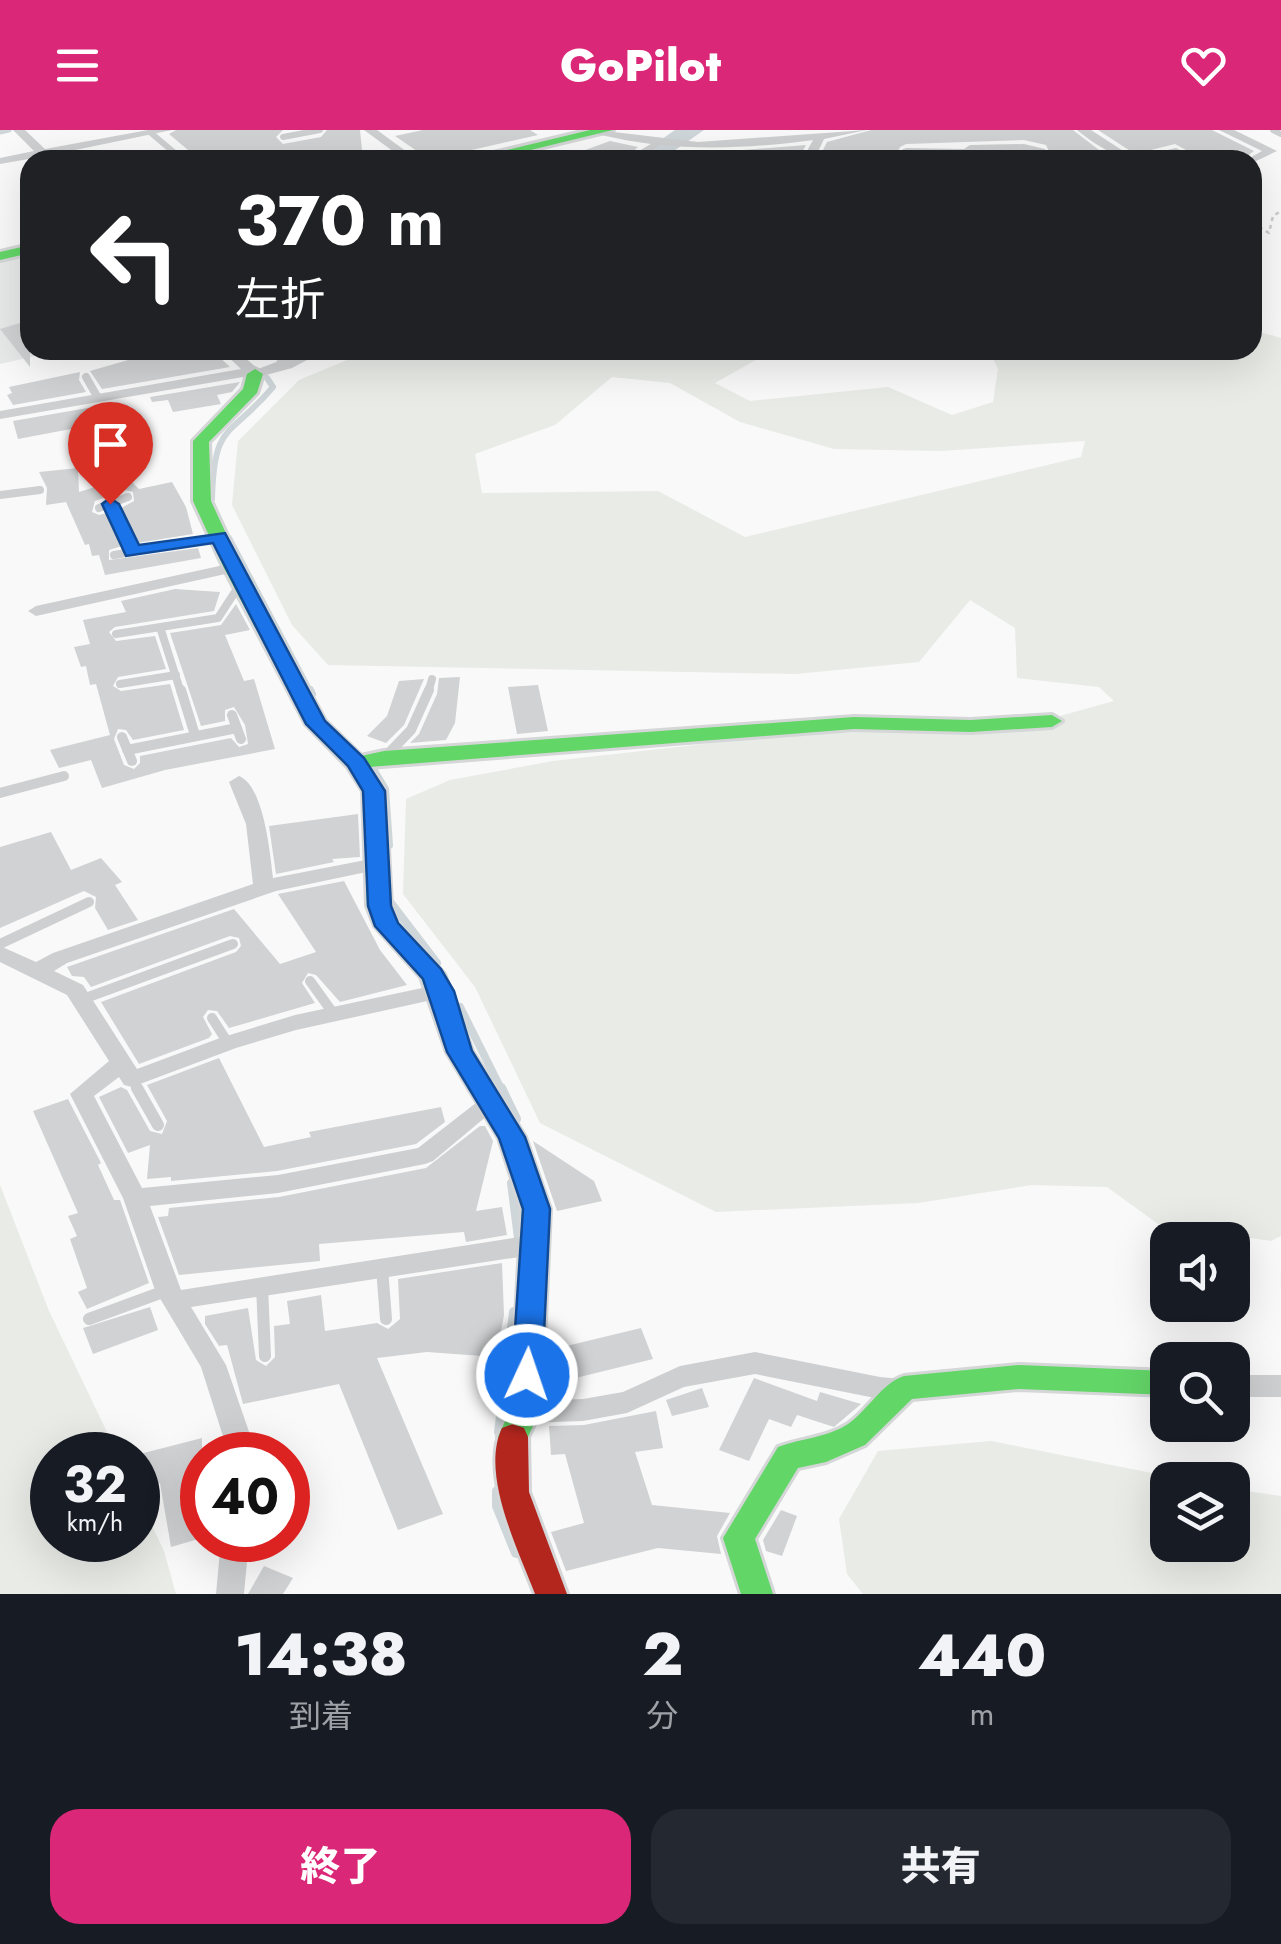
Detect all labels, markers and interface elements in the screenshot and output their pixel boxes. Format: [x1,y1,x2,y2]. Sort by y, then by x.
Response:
text: GoPilot [560,33,721,98]
icon: menu [50,38,105,93]
icon: heart [1176,38,1231,93]
text: 370 m [235,170,444,271]
icon: left [70,190,200,320]
text: 左折 [235,267,325,332]
pin [68,402,153,505]
icon: arrive [83,417,138,472]
map controls [1150,1222,1250,1562]
button: sound [1150,1222,1250,1322]
position arrow [475,1323,579,1427]
button: search [1150,1342,1250,1442]
speed limit sign: 40 [180,1432,310,1562]
text: 32 [63,1448,127,1521]
button: layers [1150,1462,1250,1562]
text: km/h [67,1504,123,1540]
text: 14:38 [235,1611,408,1698]
text: 2 [642,1611,683,1698]
text: 440 [918,1612,1046,1699]
text: m [970,1691,995,1737]
text: 到着 [289,1693,353,1739]
text: 分 [647,1693,679,1739]
button: 終了 [50,1809,631,1924]
button: 共有 [651,1809,1231,1924]

